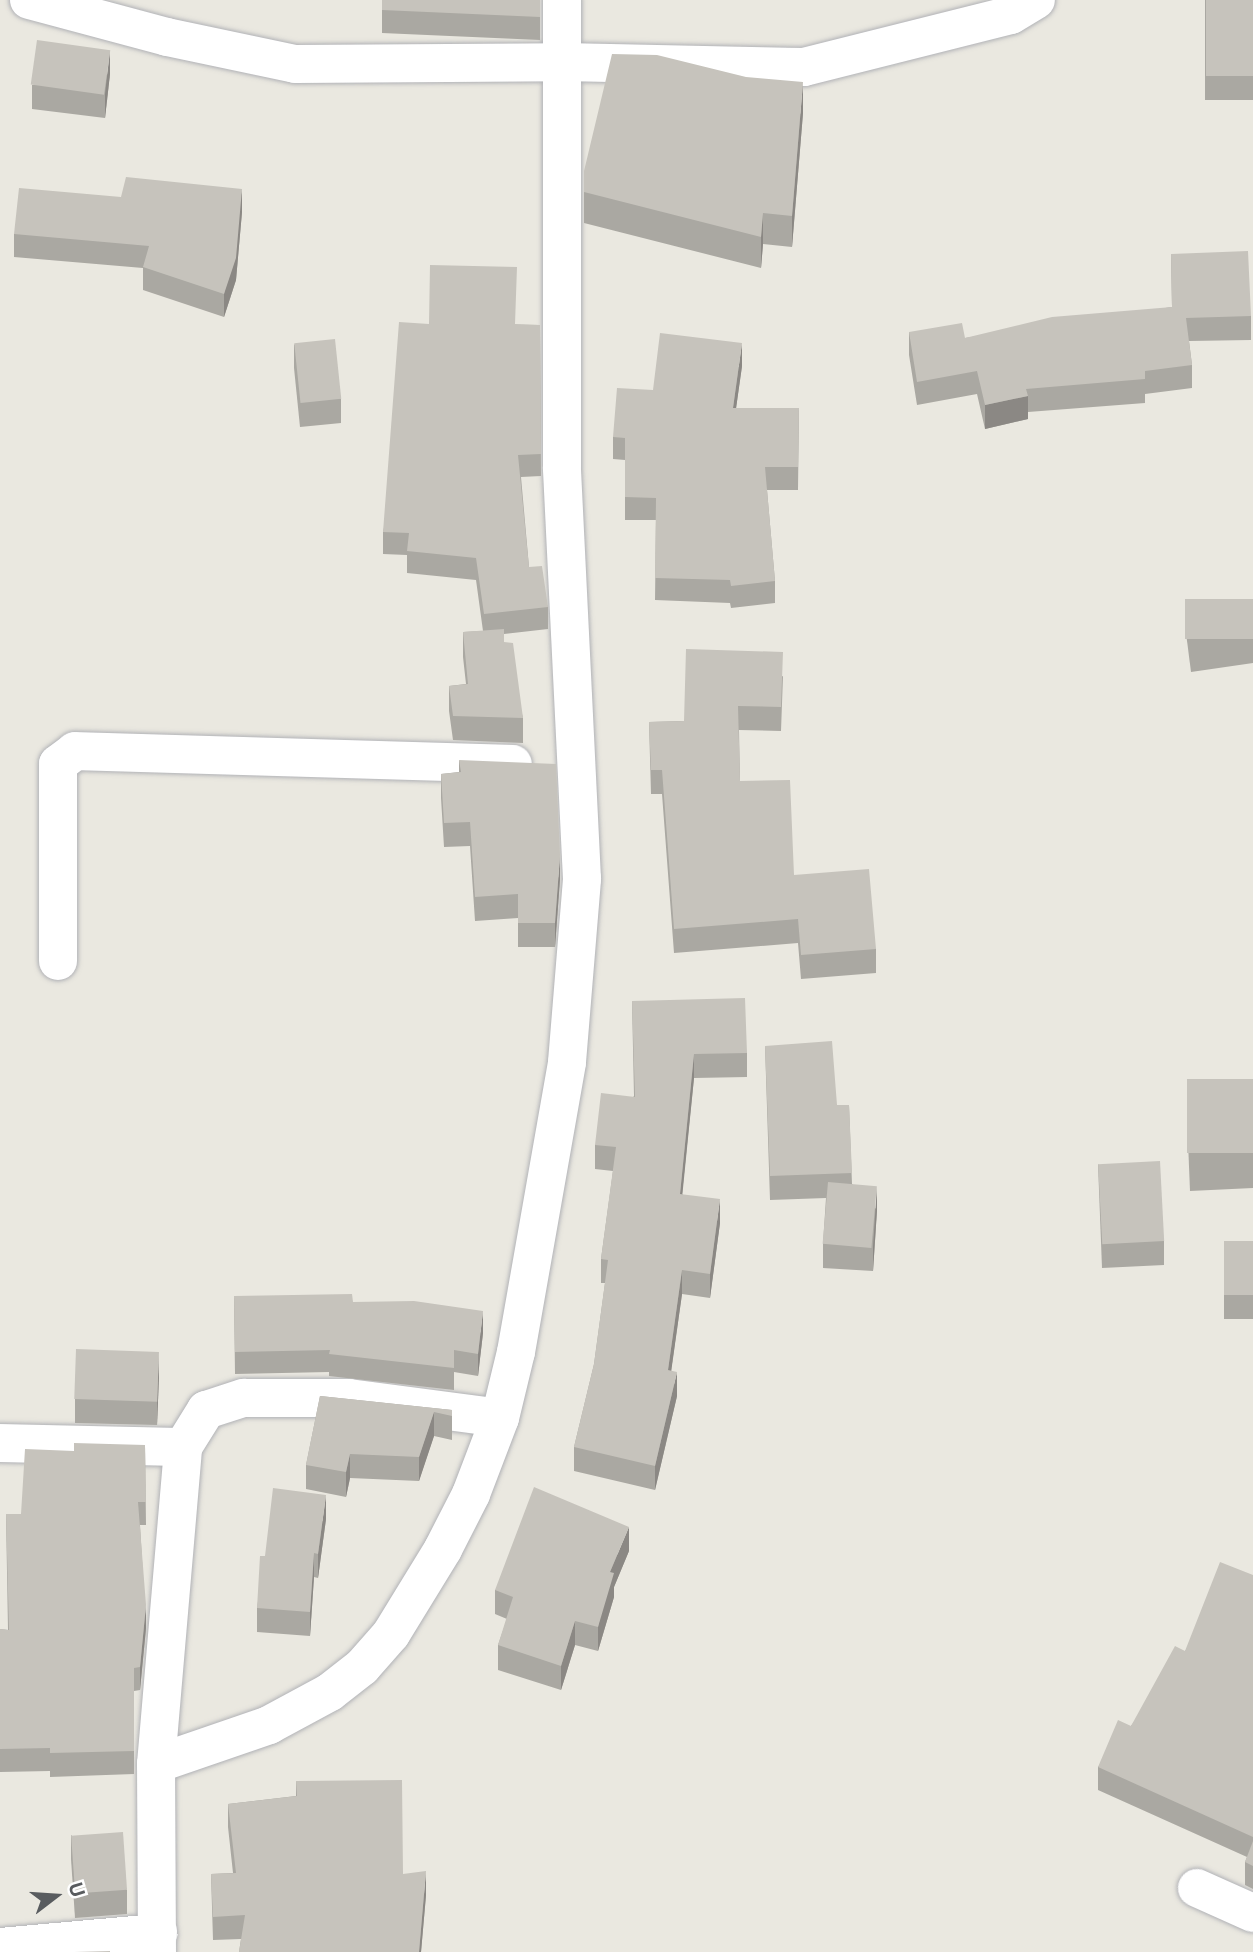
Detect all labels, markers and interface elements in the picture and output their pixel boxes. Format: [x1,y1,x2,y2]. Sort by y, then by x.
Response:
north arrow [21,1861,91,1931]
text: U [64,1880,90,1900]

